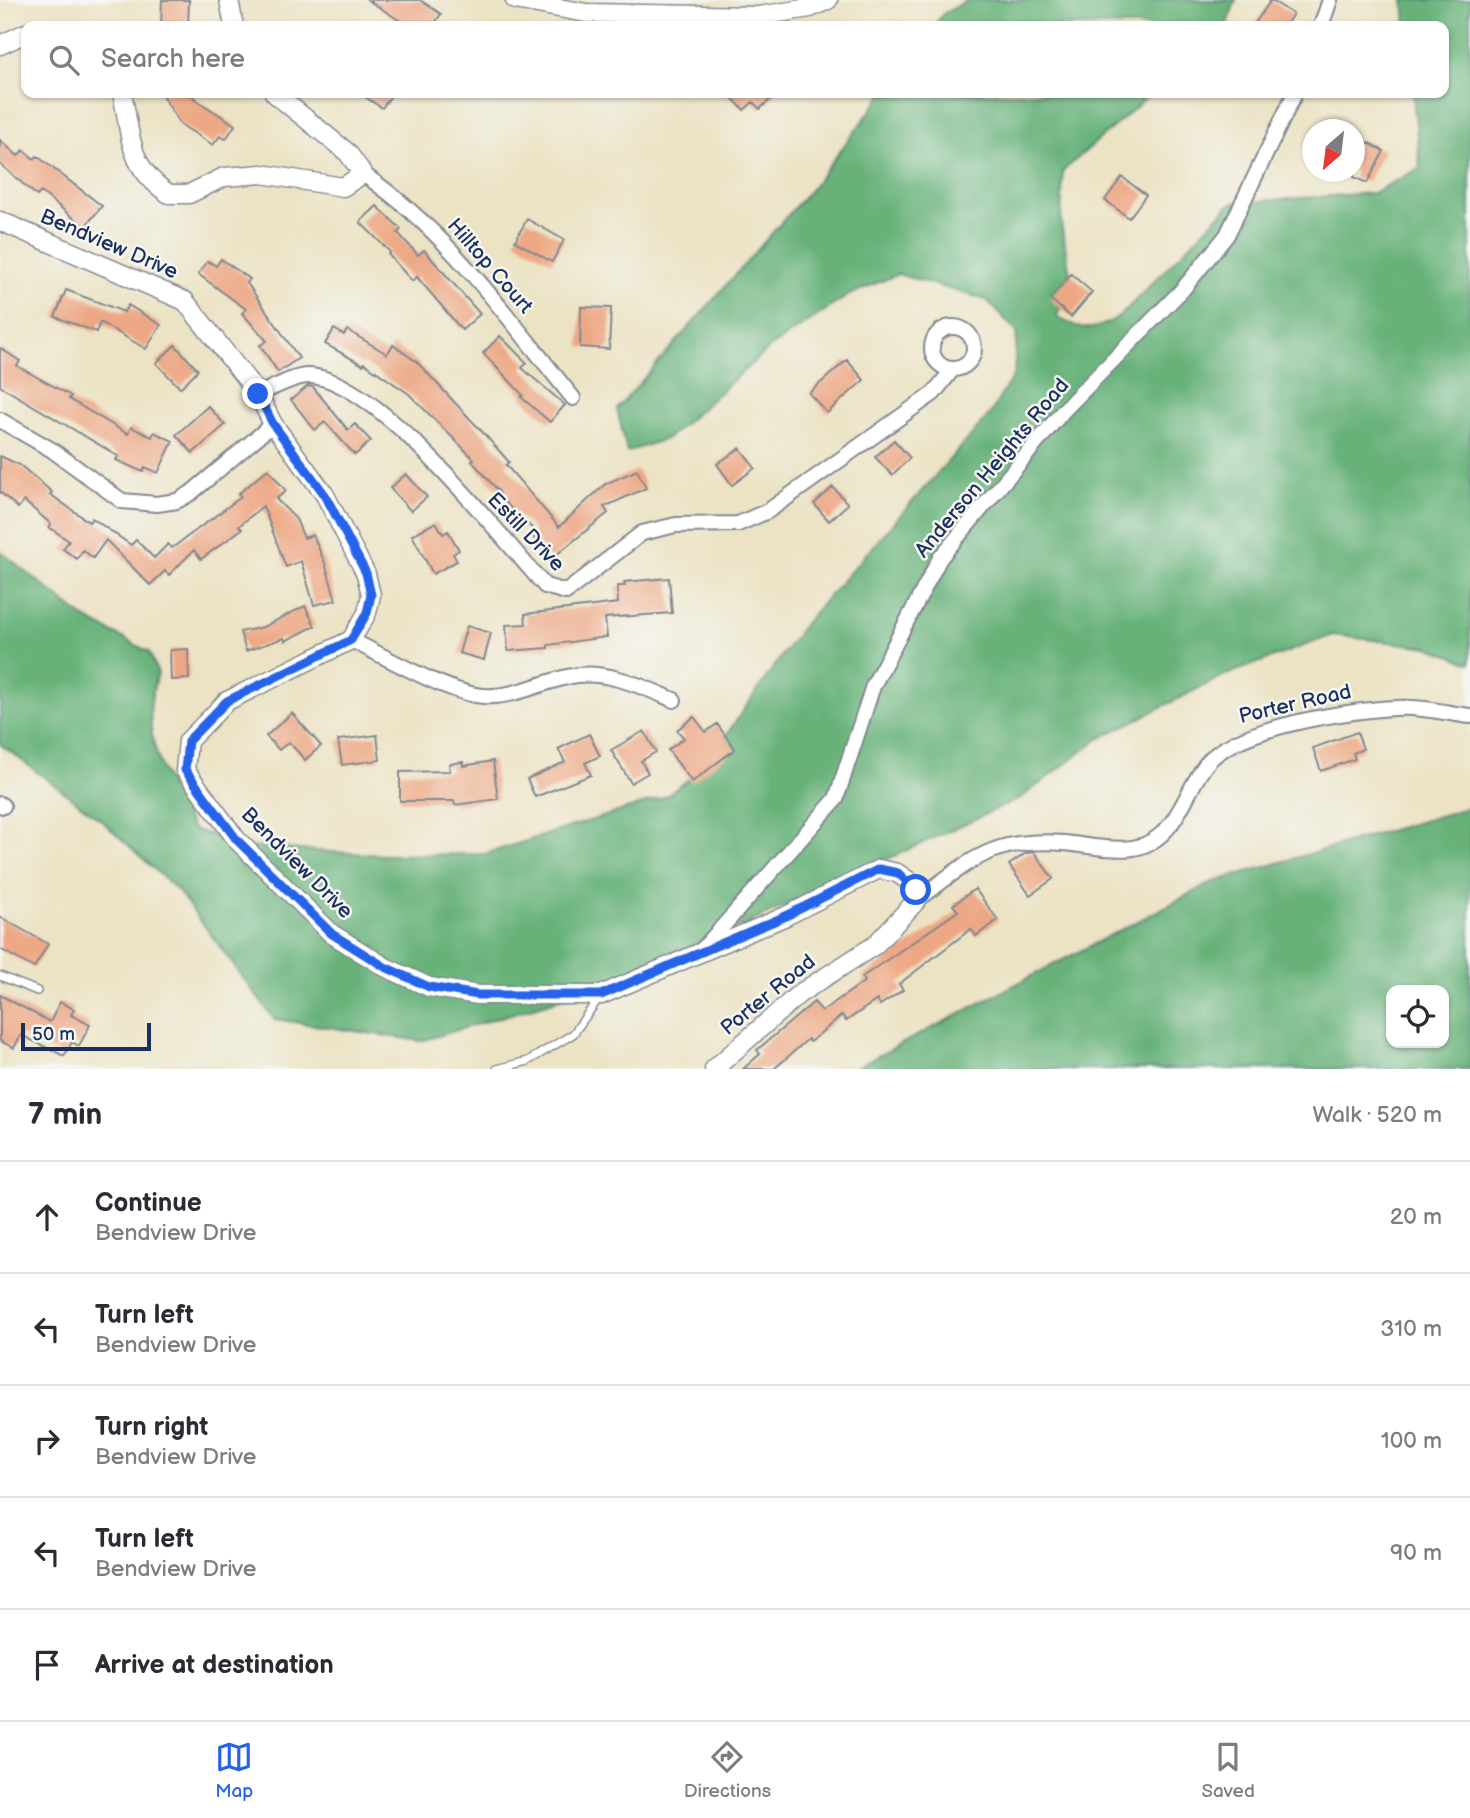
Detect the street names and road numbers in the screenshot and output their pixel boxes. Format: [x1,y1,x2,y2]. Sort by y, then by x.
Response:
street label: Bendview Drive [36,204,182,284]
street label: Hilltop Court [442,213,538,319]
street label: Anderson Heights Road [910,373,1074,563]
street label: Estill Drive [482,487,570,577]
street label: Porter Road [1236,679,1354,729]
street label: Bendview Drive [236,802,358,924]
street label: Porter Road [716,949,820,1041]

